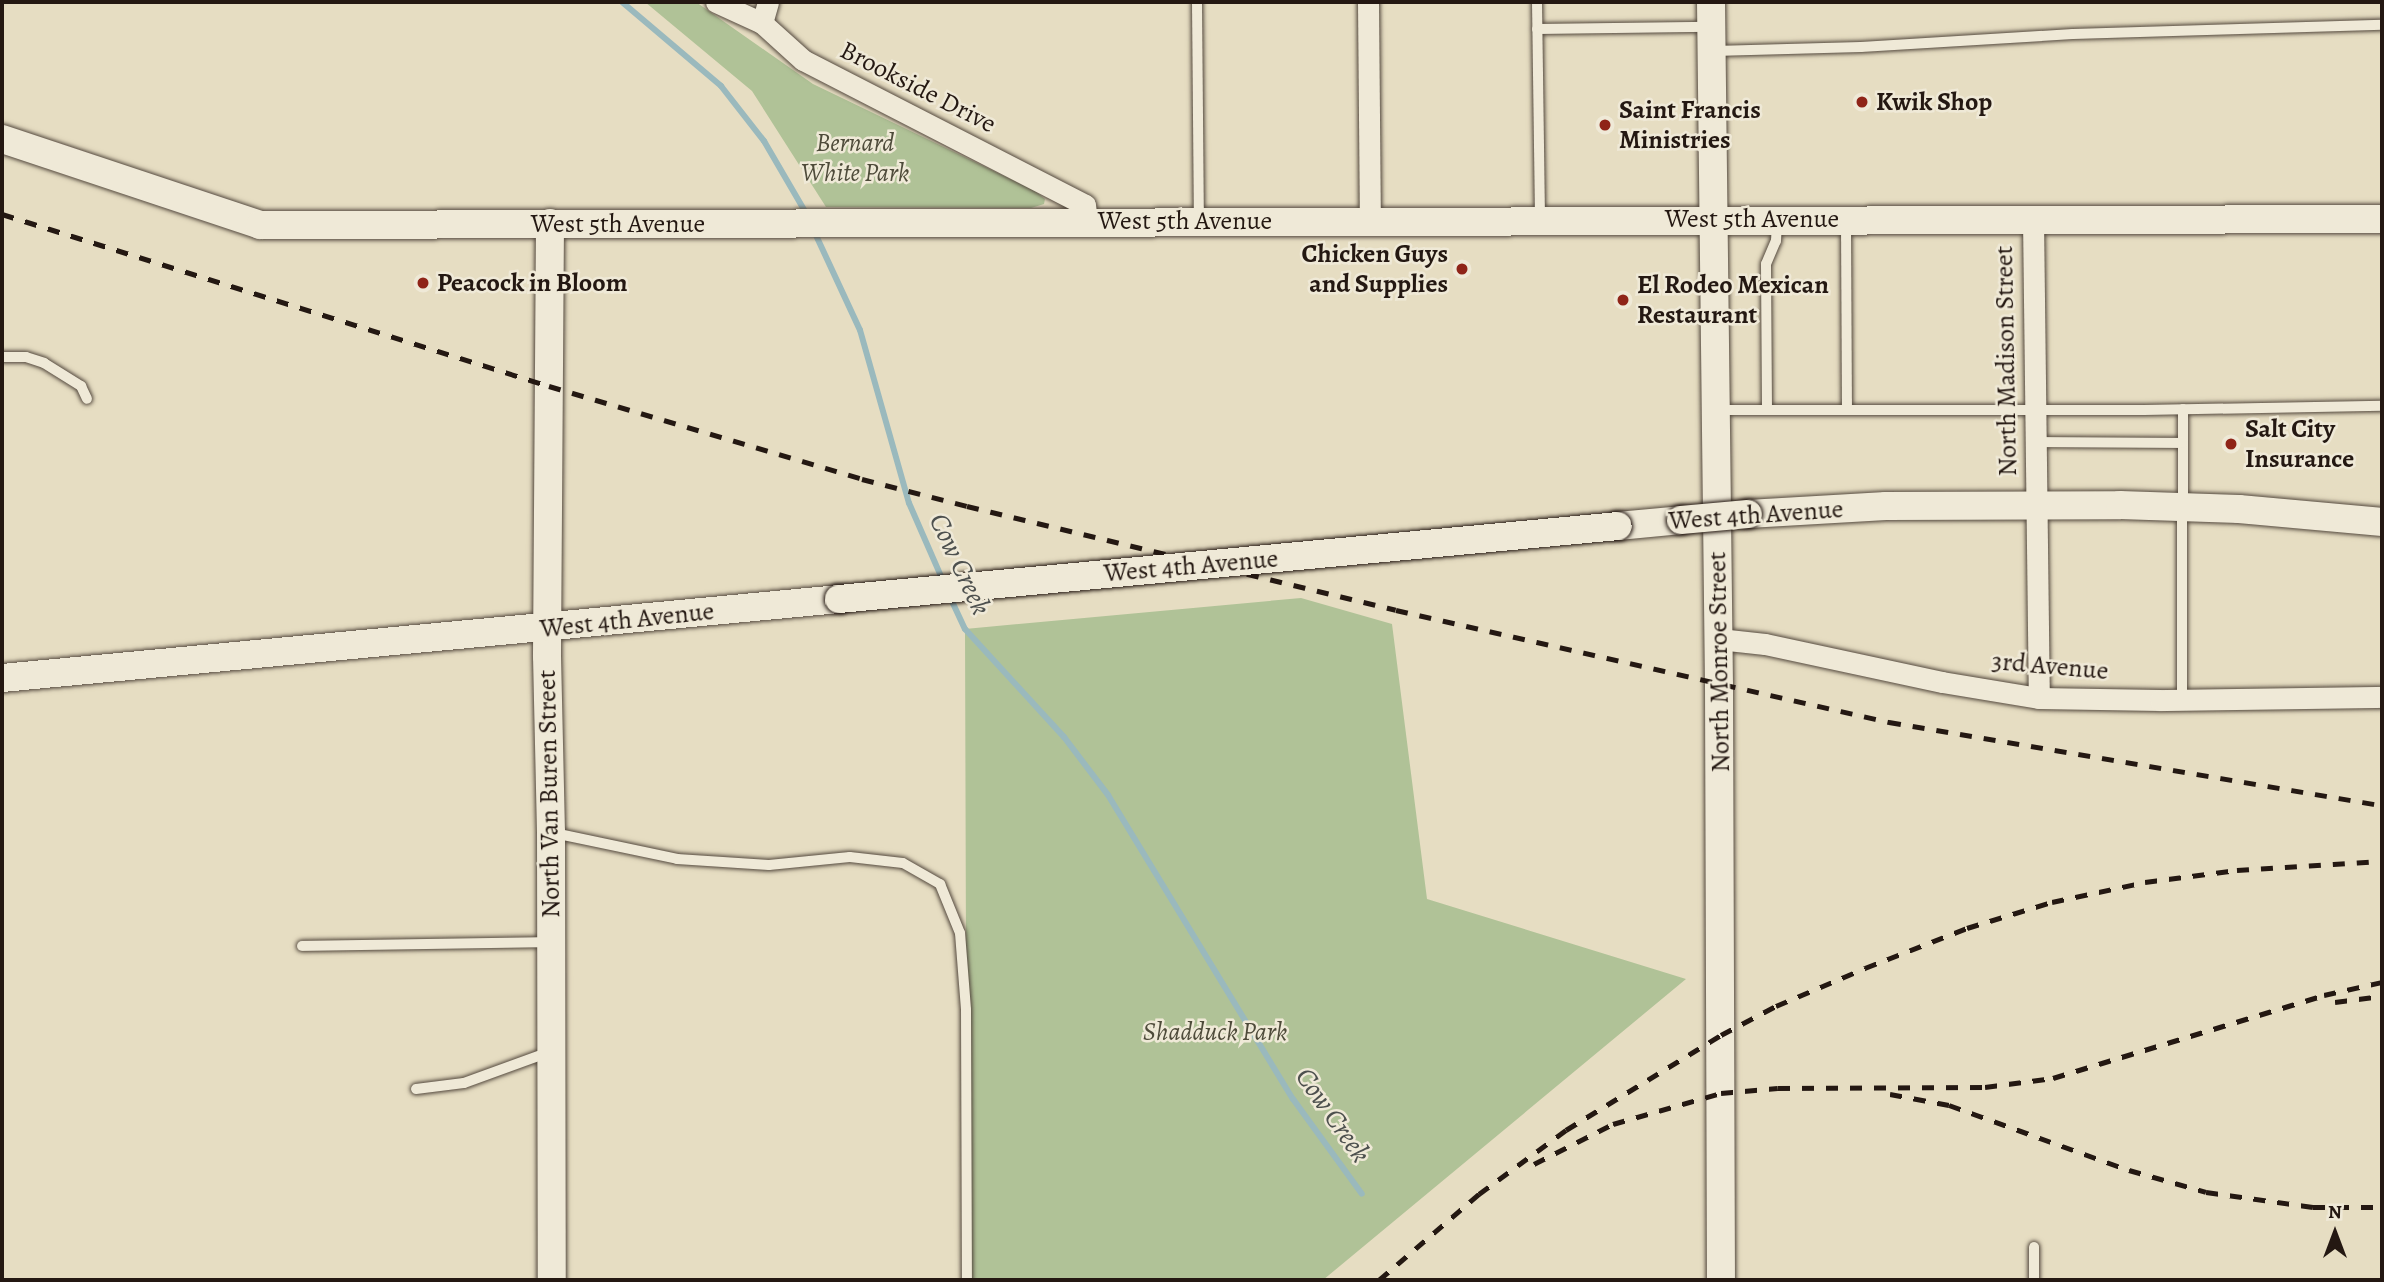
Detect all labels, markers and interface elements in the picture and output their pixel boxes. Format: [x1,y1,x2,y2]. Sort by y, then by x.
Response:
street label: Brookside Drive [835,34,1001,140]
place label: Kwik Shop [1876,86,1992,118]
place label: Saint Francis Ministries [1619,94,1761,156]
marker: Kwik Shop [1854,94,1870,110]
marker: Saint Francis Ministries [1597,117,1613,133]
park label: Bernard White Park [801,127,909,188]
street label: West 5th Avenue [1665,203,1839,235]
street label: West 5th Avenue [1098,205,1272,237]
street label: West 5th Avenue [531,208,705,240]
place label: Chicken Guys and Supplies [1301,238,1448,300]
street label: North Madison Street [1988,245,2024,477]
marker: Chicken Guys and Supplies [1454,261,1470,277]
place label: Peacock in Bloom [437,267,627,299]
place label: El Rodeo Mexican Restaurant [1637,269,1829,330]
marker: Peacock in Bloom [415,275,431,291]
marker: El Rodeo Mexican Restaurant [1615,292,1631,308]
place label: Salt City Insurance [2245,413,2354,474]
marker: Salt City Insurance [2223,436,2239,452]
street label: West 4th Avenue [1668,493,1844,537]
water label: Cow Creek [922,508,998,620]
street label: West 4th Avenue [1103,543,1279,589]
street label: North Monroe Street [1701,551,1737,773]
street label: West 4th Avenue [538,595,716,645]
street label: 3rd Avenue [1990,645,2110,687]
street label: North Van Buren Street [531,670,567,918]
park label: Shadduck Park [1143,1016,1287,1048]
water label: Cow Creek [1288,1061,1378,1169]
north arrow [2300,1198,2370,1268]
text: N [2328,1199,2342,1225]

